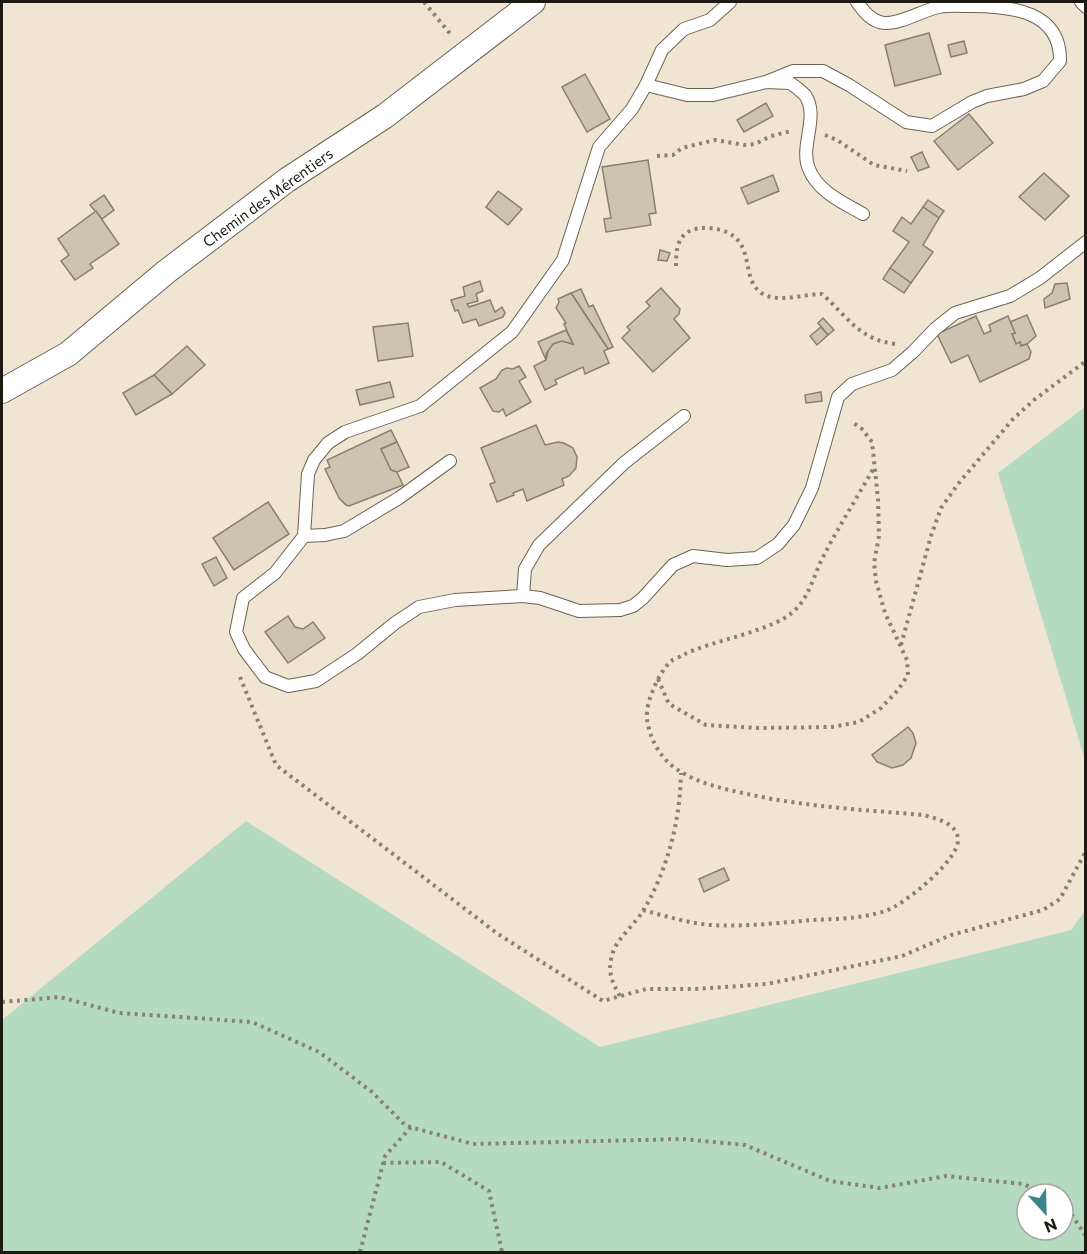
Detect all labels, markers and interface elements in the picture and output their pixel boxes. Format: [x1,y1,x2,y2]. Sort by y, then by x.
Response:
street label: Chemin des Mérentiers [199,144,336,250]
north arrow [1015,1182,1075,1242]
text: N [1042,1215,1060,1237]

